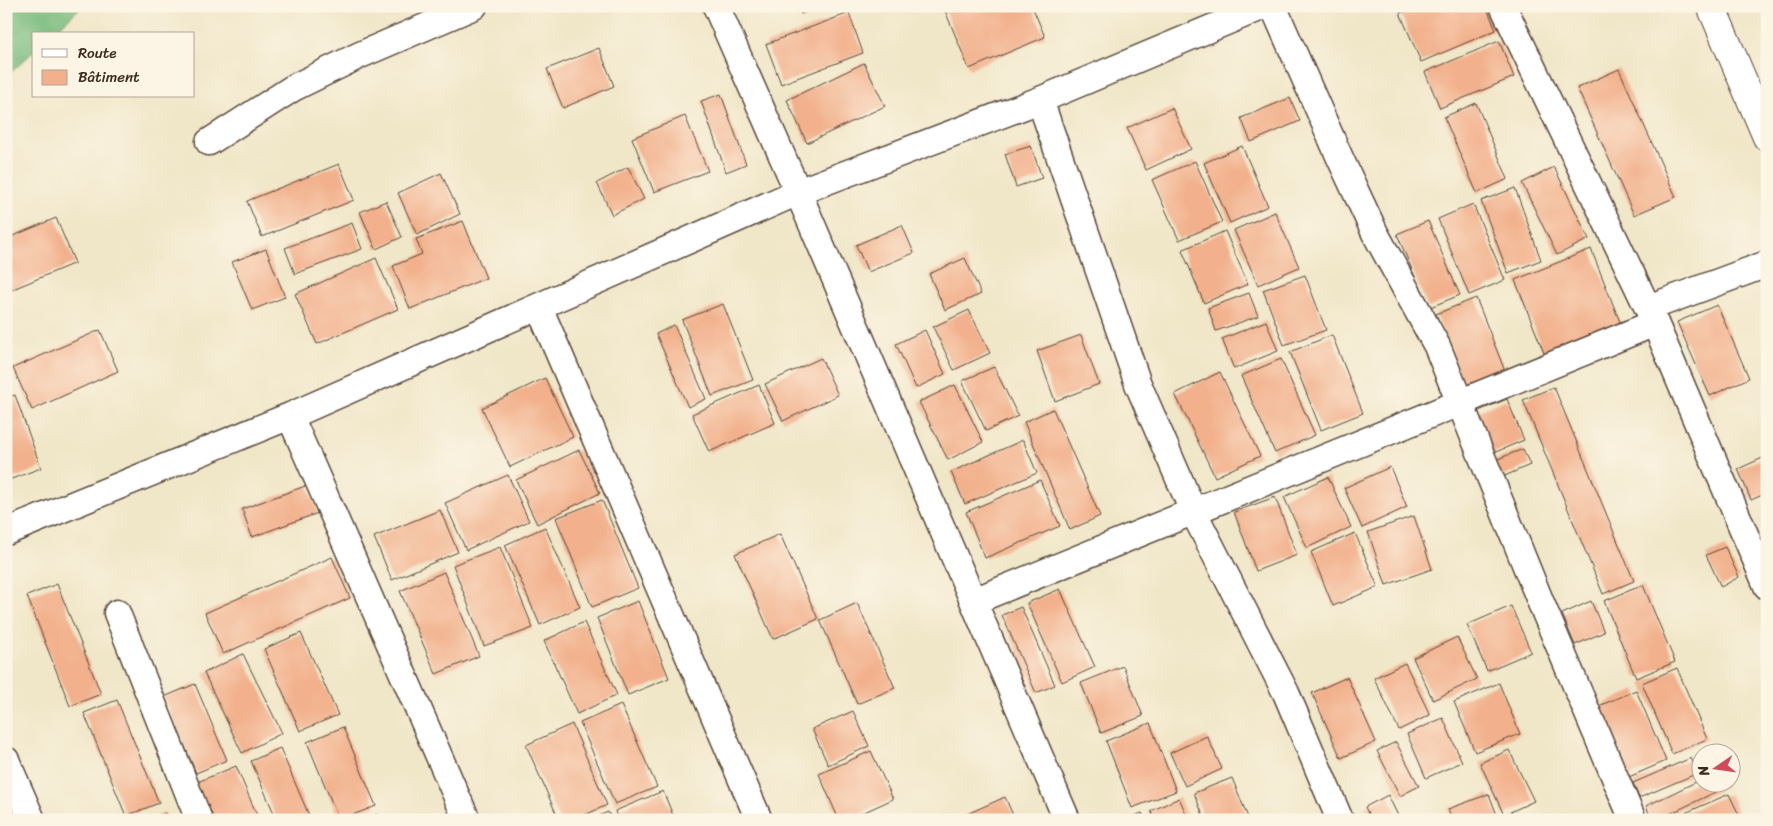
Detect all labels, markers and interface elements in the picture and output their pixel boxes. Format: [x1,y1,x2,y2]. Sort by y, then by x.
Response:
legend [32,32,195,98]
text: Route [78,40,117,66]
text: Bâtiment [78,64,140,90]
north arrow [1690,744,1740,794]
text: N [1690,763,1717,779]

